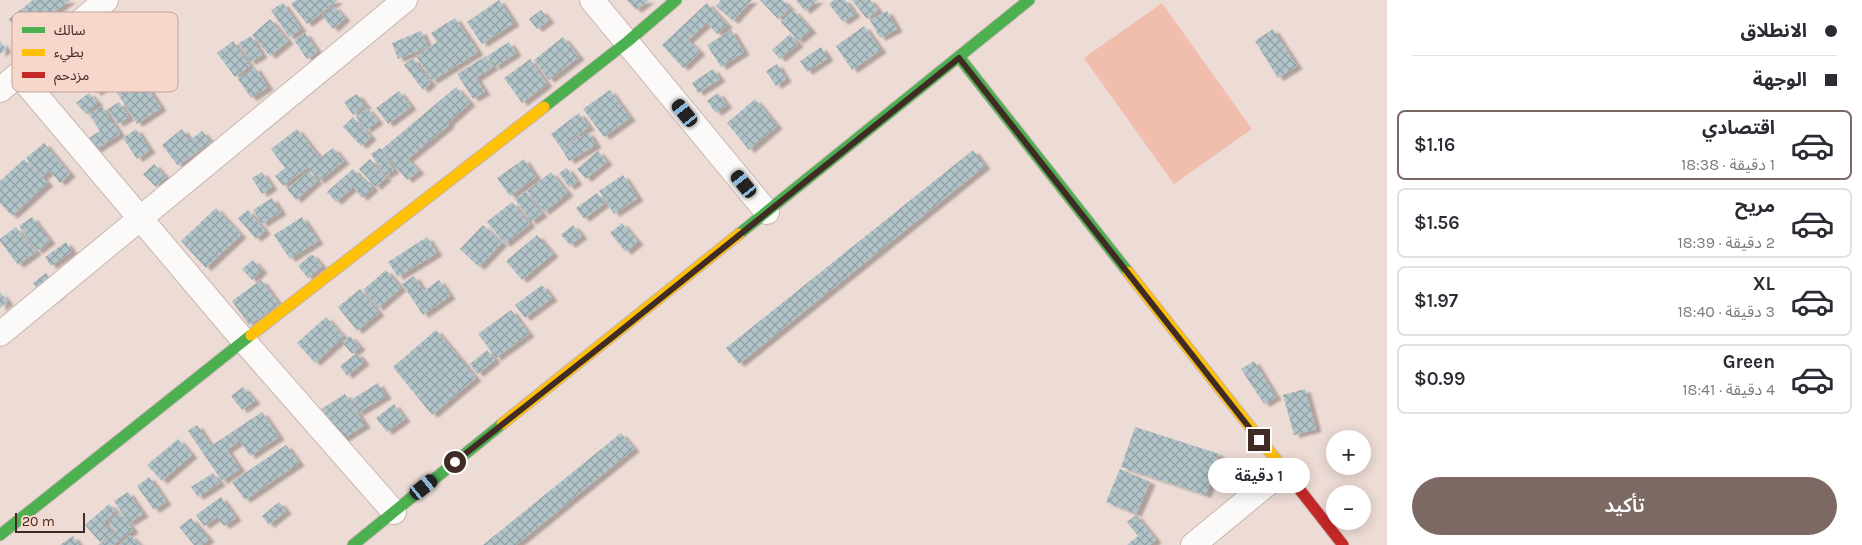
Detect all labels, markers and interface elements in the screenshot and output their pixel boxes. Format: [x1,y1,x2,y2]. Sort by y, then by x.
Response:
legend [12,12,178,92]
text: الانطلاق [1741,20,1807,42]
text: سالك [54,22,86,39]
text: بطيء [54,44,84,63]
text: مزدحم [54,67,89,86]
text: الوجهة [1753,69,1807,91]
car [669,97,700,129]
text: اقتصادي [1702,117,1775,139]
icon: car [1790,123,1835,168]
text: $1.16 [1414,134,1455,156]
text: 1 دقيقة · 18:38 [1681,155,1775,174]
car [728,168,759,200]
text: مريح [1735,195,1775,217]
icon: car [1790,201,1835,246]
text: $1.56 [1414,212,1460,234]
text: 2 دقيقة · 18:39 [1677,233,1775,252]
text: XL [1753,273,1775,295]
icon: car [1790,279,1835,324]
text: $1.97 [1414,290,1458,312]
text: 3 دقيقة · 18:40 [1678,302,1775,321]
text: Green [1723,351,1775,373]
icon: car [1790,357,1835,402]
text: $0.99 [1414,368,1465,390]
text: 4 دقيقة · 18:41 [1682,380,1775,399]
route end [1248,429,1270,451]
map controls [1326,430,1371,530]
button: + [1326,430,1371,475]
route start [444,451,466,473]
callout: 1 دقيقة [1208,458,1310,492]
text: 1 دقيقة [1235,466,1283,485]
car [407,472,440,502]
button: تأكيد [1412,477,1837,535]
button: − [1326,485,1371,530]
scale bar [15,510,85,533]
text: 20 m [22,513,55,530]

